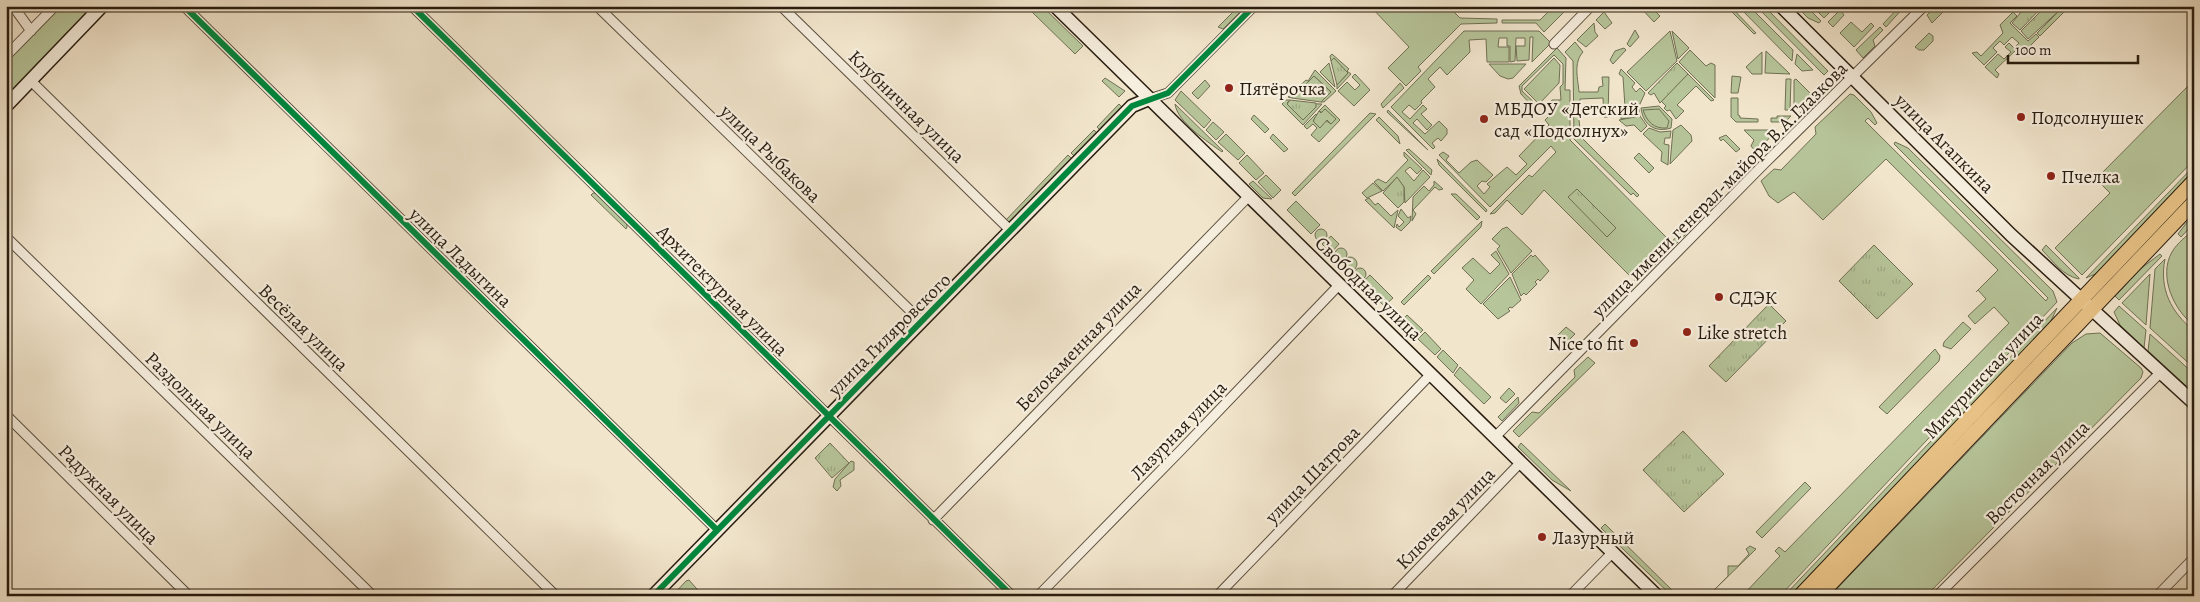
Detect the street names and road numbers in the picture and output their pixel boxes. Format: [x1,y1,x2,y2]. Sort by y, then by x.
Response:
street label: Клубничная улица [842,44,970,169]
street label: улица имени генерал-майора В.А.Глазкова [1585,56,1854,324]
street label: улица Агапкина [1888,87,2000,199]
street label: улица Рыбакова [713,98,827,209]
street label: улица Ладыгина [402,201,518,314]
street label: Архитектурная улица [650,219,794,362]
street label: Свободная улица [1309,231,1428,347]
street label: улица Гиляровского [822,267,957,403]
street label: Белокаменная улица [1010,276,1148,417]
street label: Весёлая улица [253,278,354,378]
street label: Мичуринская улица [1918,306,2050,445]
street label: Раздольная улица [139,346,262,466]
street label: Лазурная улица [1125,375,1233,486]
street label: Восточная улица [1980,415,2096,530]
street label: улица Шатрова [1259,420,1366,530]
street label: Радужная улица [52,439,164,551]
street label: Ключевая улица [1390,462,1501,575]

